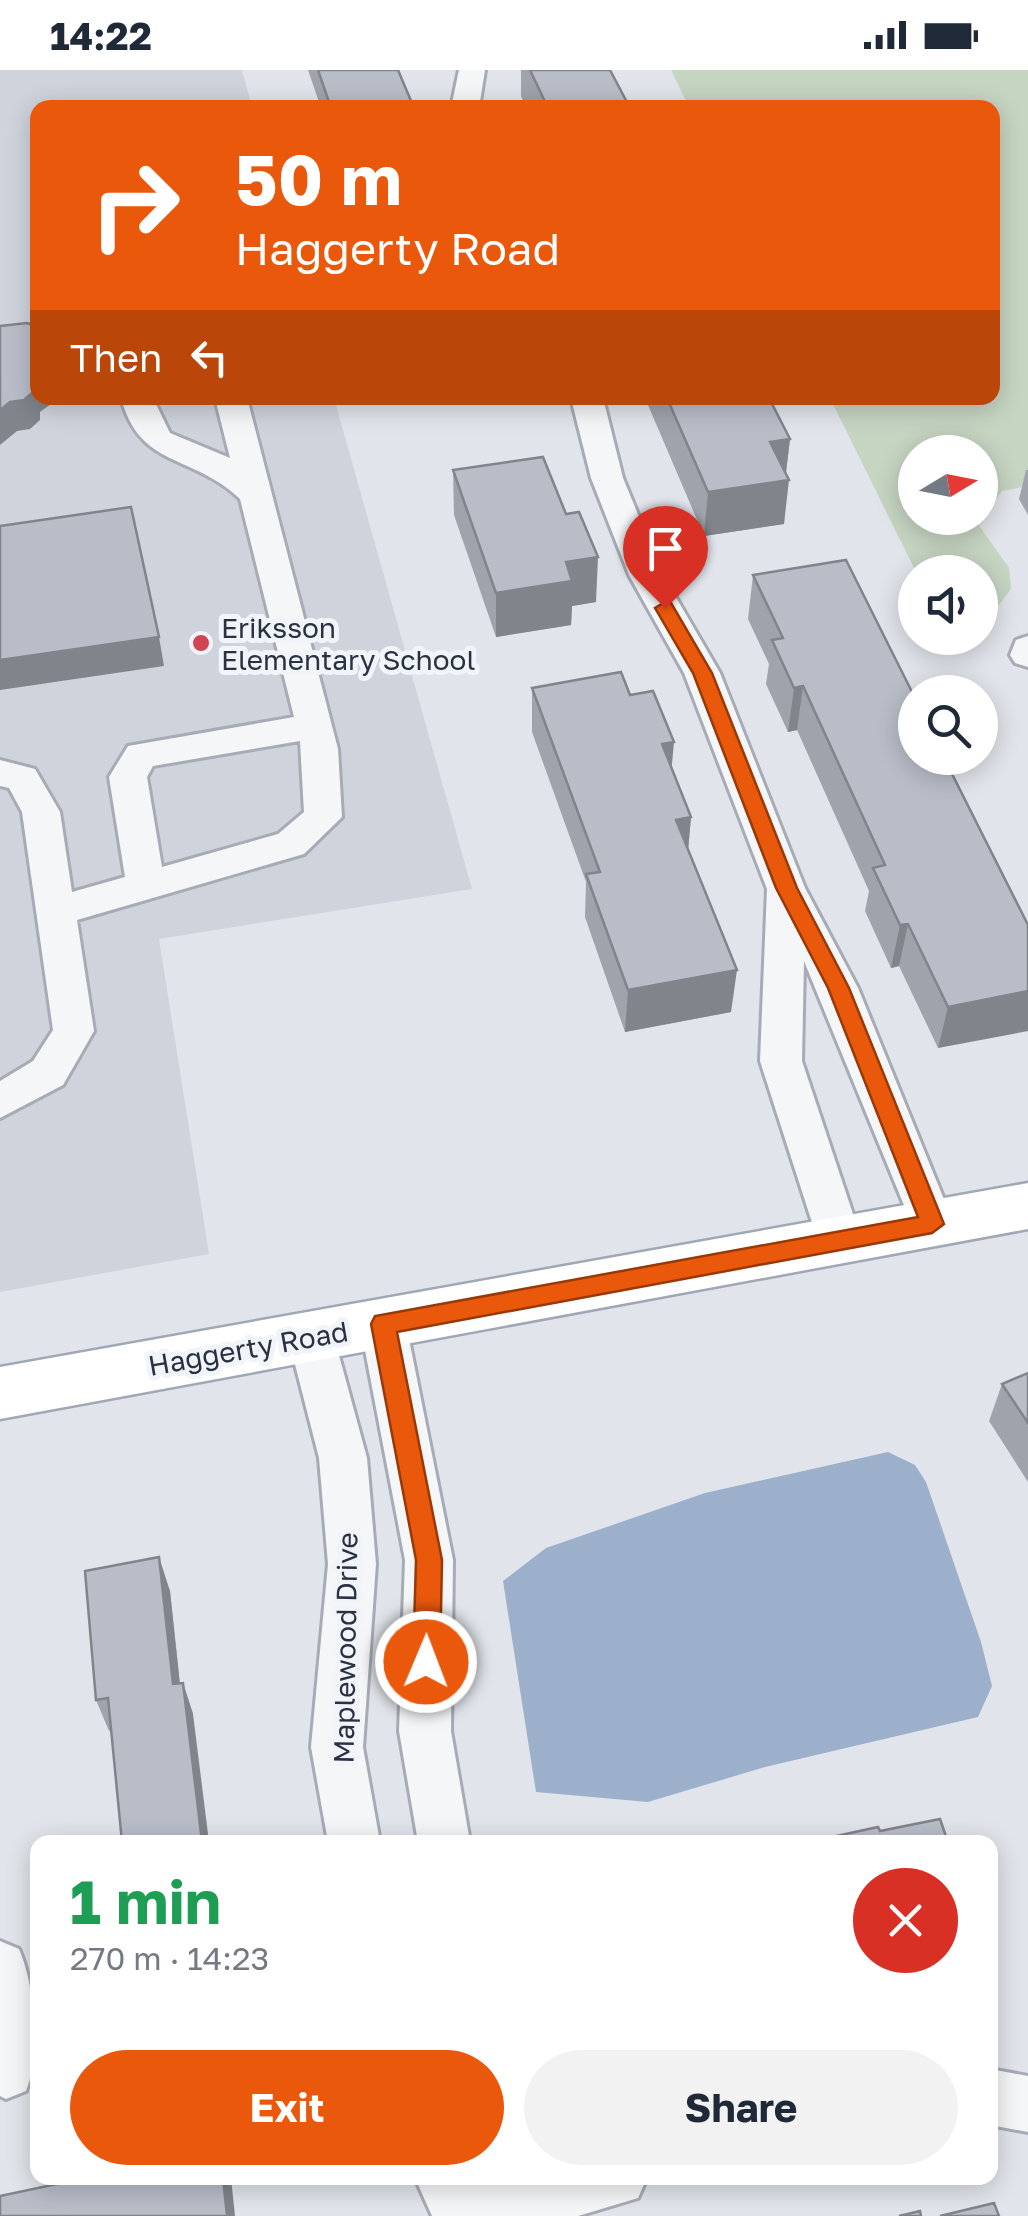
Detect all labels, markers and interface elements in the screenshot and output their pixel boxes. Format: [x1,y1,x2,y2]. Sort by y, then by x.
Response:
text: 14:22 [50,13,152,58]
text: 50 m [235,136,402,220]
icon: right [70,140,200,270]
text: Haggerty Road [235,221,560,275]
icon: left [182,330,237,385]
text: Then [70,335,162,380]
north arrow [898,435,998,535]
map controls [898,435,998,775]
pin [623,506,708,609]
icon: arrive [638,521,693,576]
button: sound [898,555,998,655]
place label: Eriksson Elementary School [221,611,475,676]
marker: Eriksson Elementary School [190,632,212,654]
button: search [898,675,998,775]
street label: Haggerty Road [146,1314,350,1382]
street label: Maplewood Drive [326,1532,364,1764]
position arrow [374,1610,478,1714]
text: 1 min [70,1865,221,1937]
button: close [853,1868,958,1973]
text: 270 m · 14:23 [70,1939,269,1977]
button: Exit [70,2050,504,2165]
button: Share [524,2050,958,2165]

